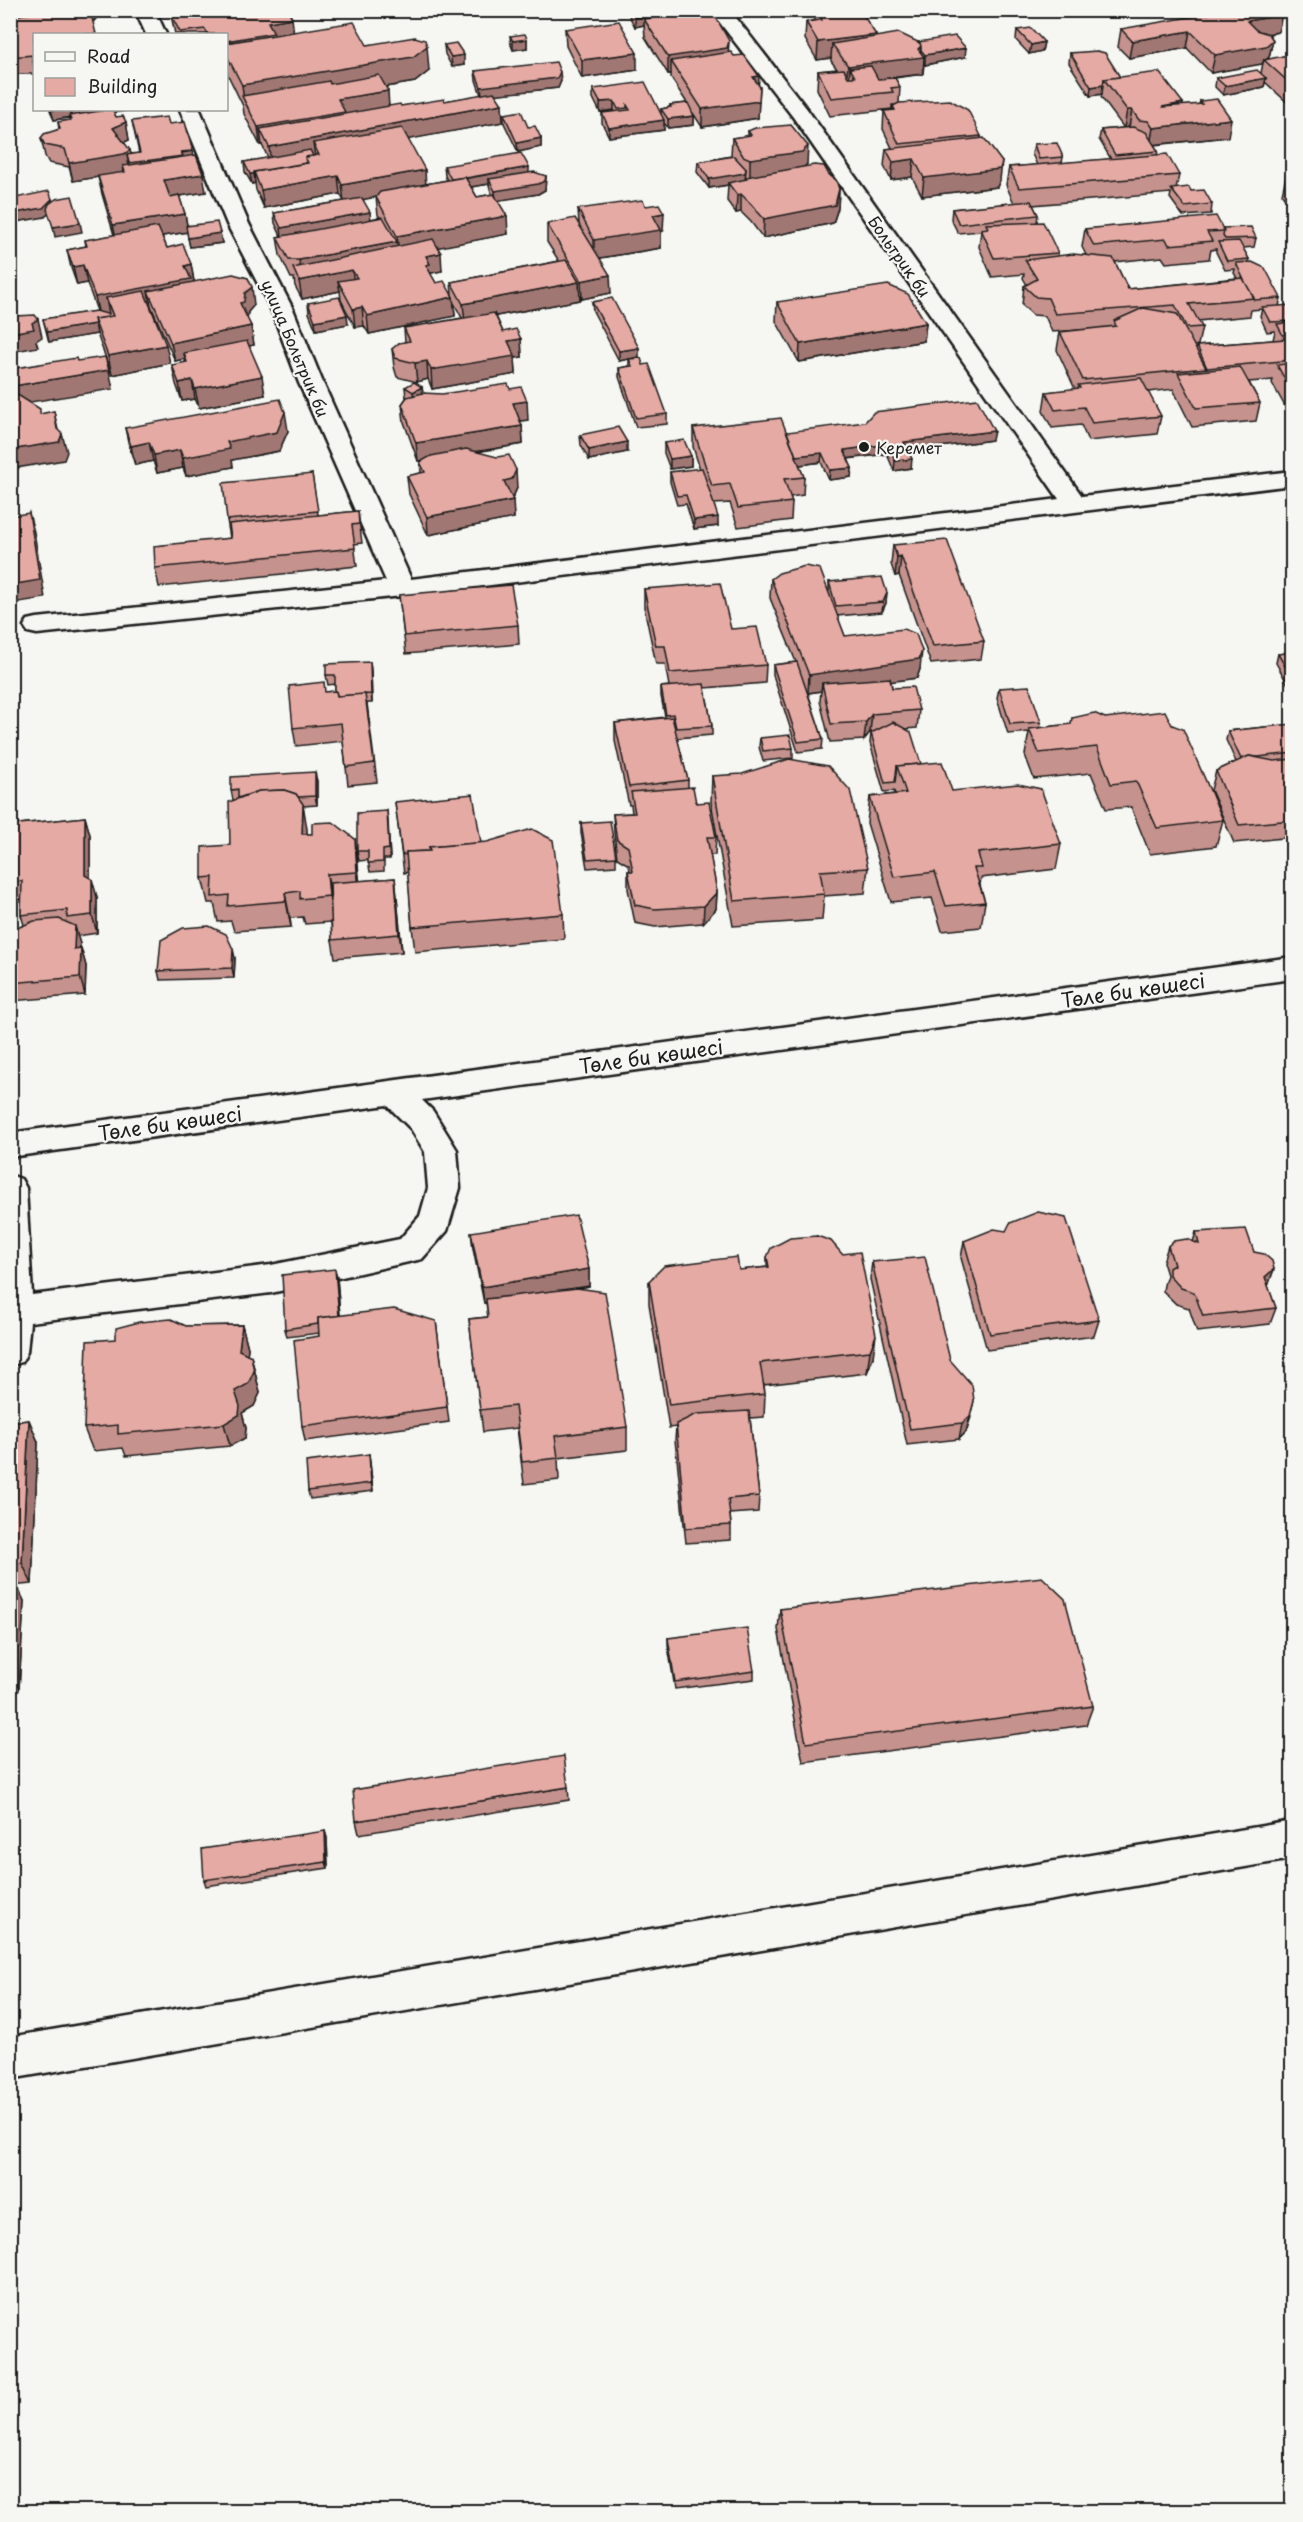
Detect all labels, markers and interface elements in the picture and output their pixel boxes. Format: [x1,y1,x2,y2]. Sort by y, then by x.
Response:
legend [33,33,228,111]
text: Road [87,42,131,69]
text: Building [87,72,157,99]
street label: Больтрик би [863,210,937,302]
street label: улица Больтрик би [256,276,336,420]
place label: Керемет [876,435,942,459]
marker: Керемет [857,440,871,454]
street label: Төле би көшесі [1059,965,1207,1015]
street label: Төле би көшесі [577,1031,725,1081]
street label: Төле би көшесі [96,1098,244,1148]

